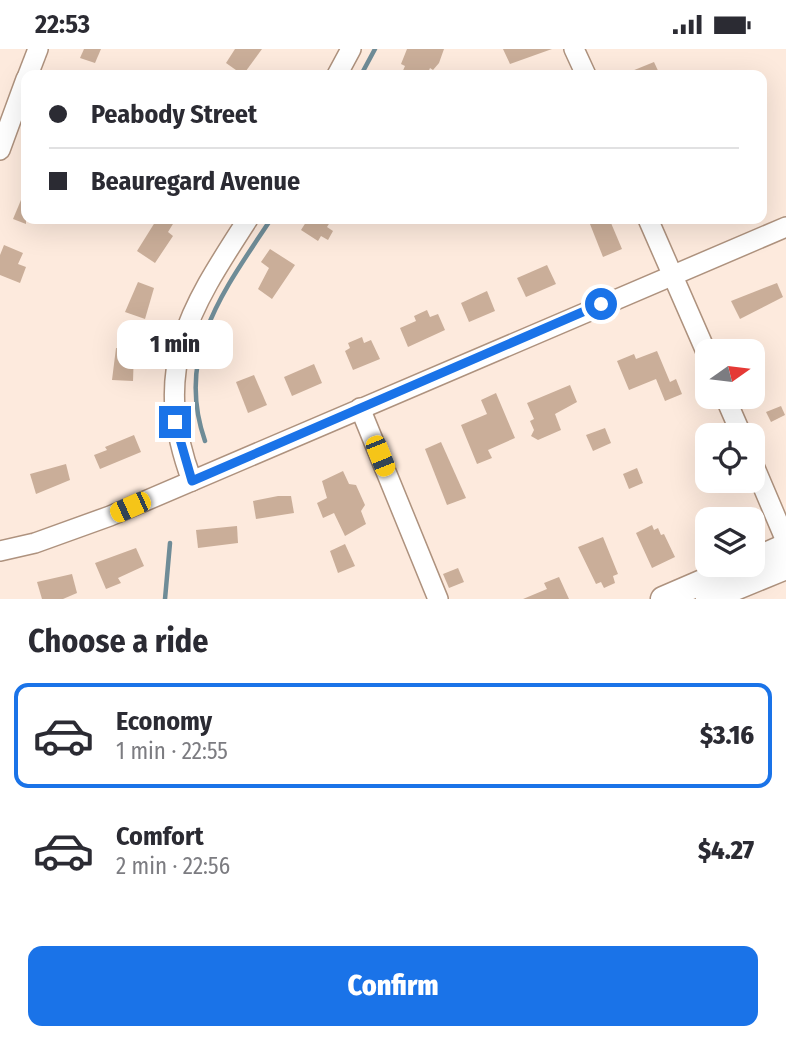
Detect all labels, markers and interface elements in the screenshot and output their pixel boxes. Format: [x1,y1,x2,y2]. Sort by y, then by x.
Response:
text: 22:53 [35,9,90,40]
text: Peabody Street [91,99,257,130]
text: Beauregard Avenue [91,166,300,197]
route start [585,288,617,320]
callout: 1 min [117,321,233,369]
text: 1 min [150,330,200,358]
north arrow [695,339,765,409]
map controls [695,339,765,577]
route end [159,406,191,438]
button: locate [695,423,765,493]
car [363,433,398,479]
car [107,489,154,525]
button: layers [695,507,765,577]
text: Choose a ride [28,622,209,660]
icon: car [32,704,95,767]
text: Economy [116,706,212,737]
text: $3.16 [700,720,754,751]
text: 1 min · 22:55 [116,737,228,765]
icon: car [32,819,95,882]
text: Comfort [116,821,204,852]
text: $4.27 [698,835,754,866]
text: 2 min · 22:56 [116,852,230,880]
button: Confirm [28,946,758,1026]

